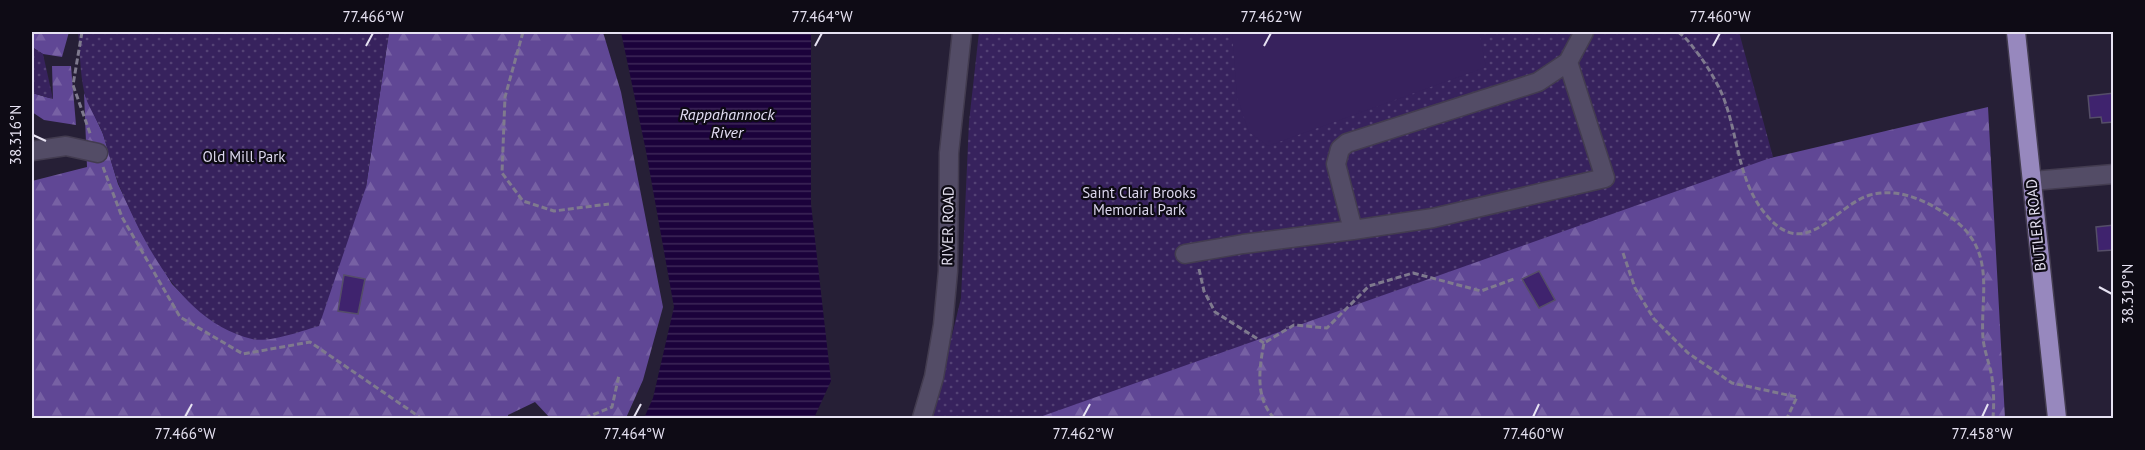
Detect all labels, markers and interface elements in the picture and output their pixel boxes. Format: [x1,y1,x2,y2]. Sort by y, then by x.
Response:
text: 77.466°W [342,7,404,26]
text: 77.464°W [791,7,853,26]
text: 77.462°W [1240,7,1302,26]
text: 77.460°W [1689,7,1751,26]
water label: Rappahannock River [679,104,775,142]
text: 38.316°N [6,105,25,165]
park label: Old Mill Park [203,147,286,166]
street label: BUTLER ROAD [2021,178,2050,272]
park label: Saint Clair Brooks Memorial Park [1082,183,1196,219]
street label: RIVER ROAD [937,186,958,266]
text: 38.319°N [2118,264,2137,324]
text: 77.466°W [154,424,216,443]
text: 77.464°W [603,424,665,443]
text: 77.462°W [1052,424,1114,443]
text: 77.460°W [1502,424,1564,443]
text: 77.458°W [1951,424,2013,443]

